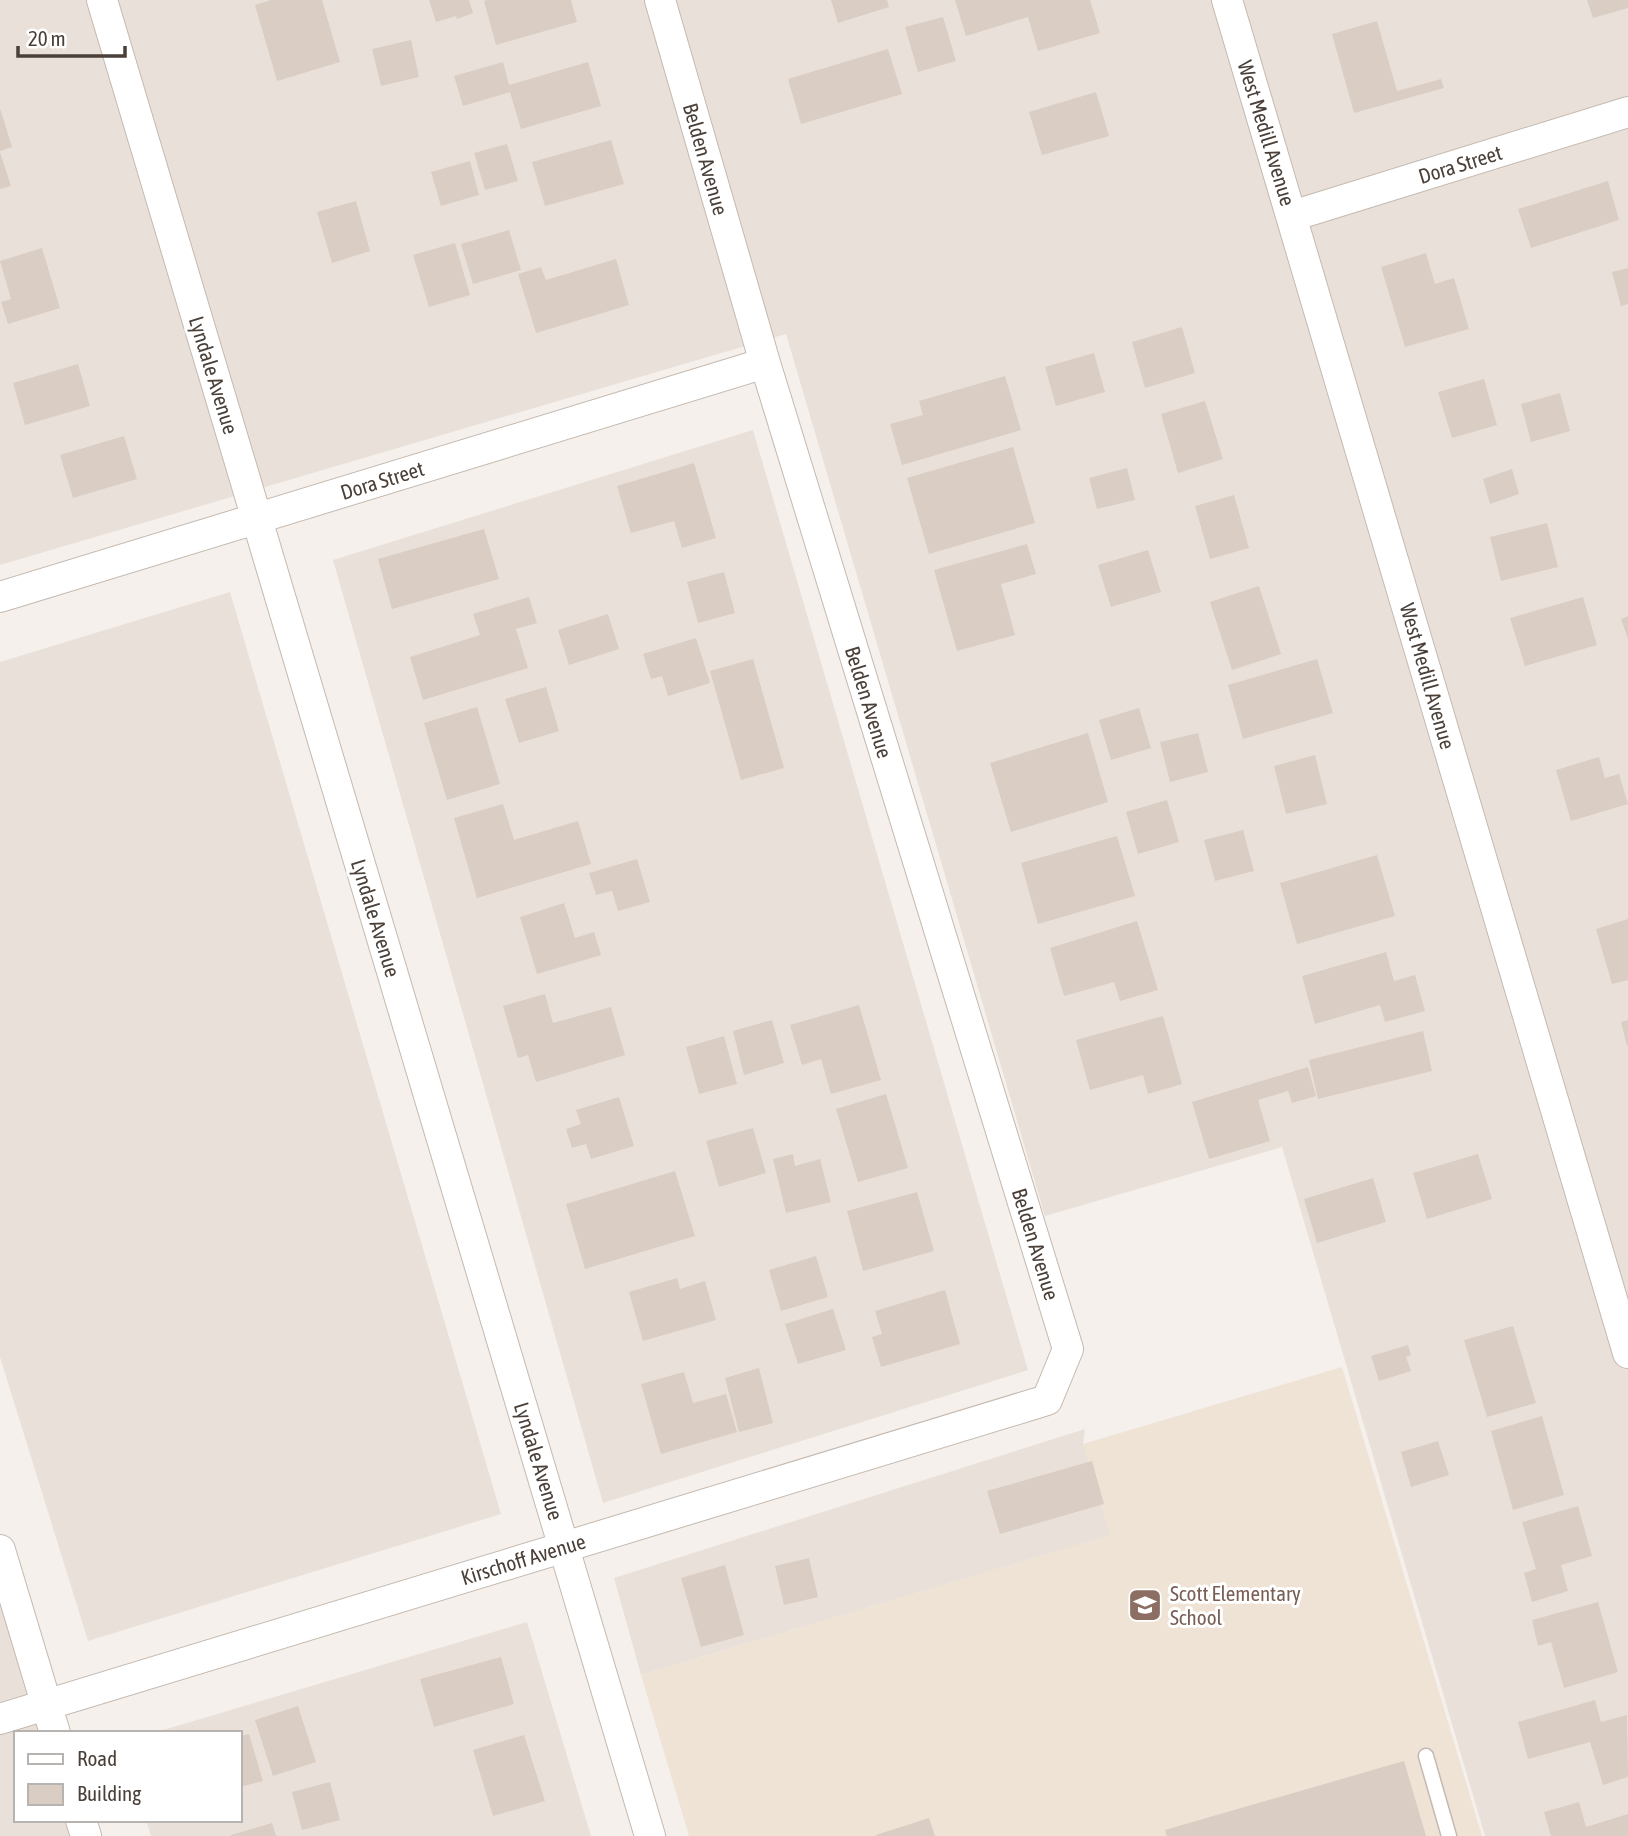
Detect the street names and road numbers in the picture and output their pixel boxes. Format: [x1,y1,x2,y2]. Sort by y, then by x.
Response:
street label: West Medill Avenue [1233,57,1301,209]
street label: Belden Avenue [679,100,733,218]
street label: Dora Street [1415,140,1505,188]
street label: Lyndale Avenue [185,313,243,437]
street label: Dora Street [337,456,427,504]
street label: West Medill Avenue [1396,600,1460,752]
street label: Belden Avenue [841,643,897,761]
street label: Lyndale Avenue [347,856,405,980]
street label: Belden Avenue [1008,1185,1064,1303]
street label: Lyndale Avenue [510,1399,568,1523]
street label: Kirschoff Avenue [458,1529,588,1589]

